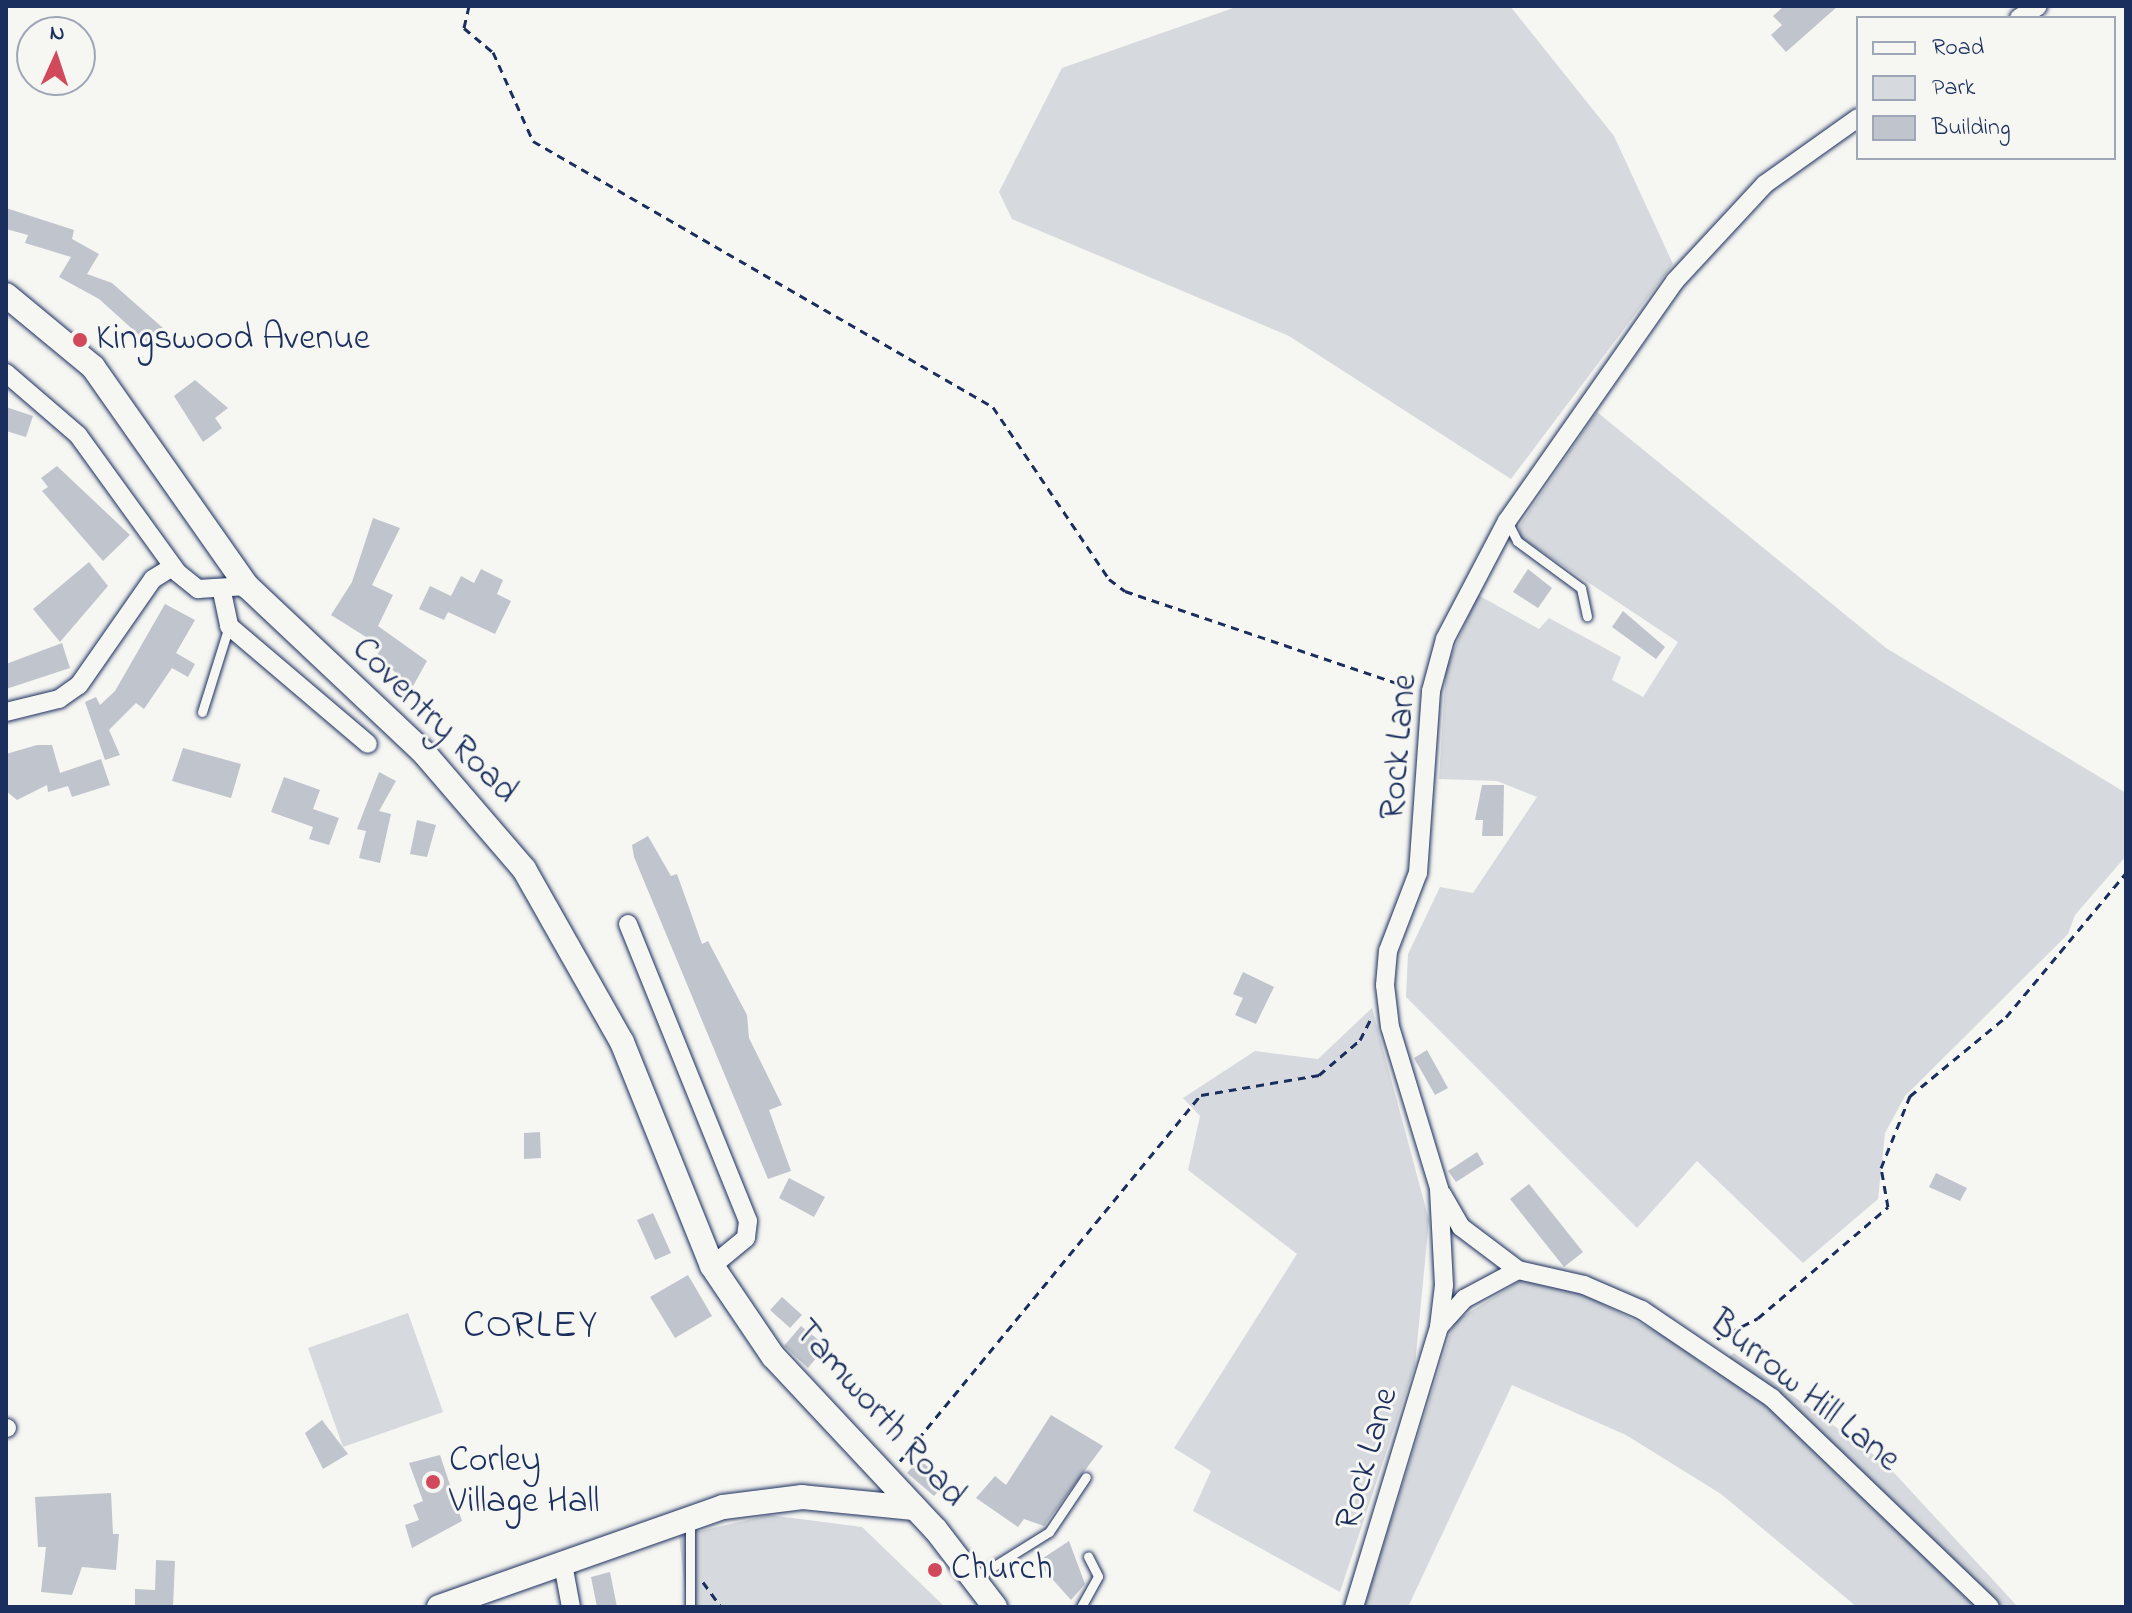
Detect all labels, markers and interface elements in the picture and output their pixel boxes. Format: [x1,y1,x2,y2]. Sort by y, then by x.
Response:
north arrow [16,16,96,96]
legend [1856,16,2116,160]
text: N [49,18,65,50]
text: Road [1932,31,1984,66]
text: Park [1932,71,1975,106]
text: Building [1932,111,2011,146]
place label: Kingswood Avenue [96,318,370,362]
marker: Kingswood Avenue [71,331,89,349]
street label: Coventry Road [342,629,526,813]
street label: Rock Lane [1372,672,1428,822]
street label: Burrow Hill Lane [1700,1302,1908,1482]
district label: CORLEY [463,1303,599,1351]
street label: Tamworth Road [783,1311,975,1517]
street label: Rock Lane [1327,1383,1409,1535]
place label: Corley Village Hall [449,1439,600,1524]
marker: Corley Village Hall [424,1473,442,1491]
place label: Church [951,1548,1053,1592]
marker: Church [926,1561,944,1579]

